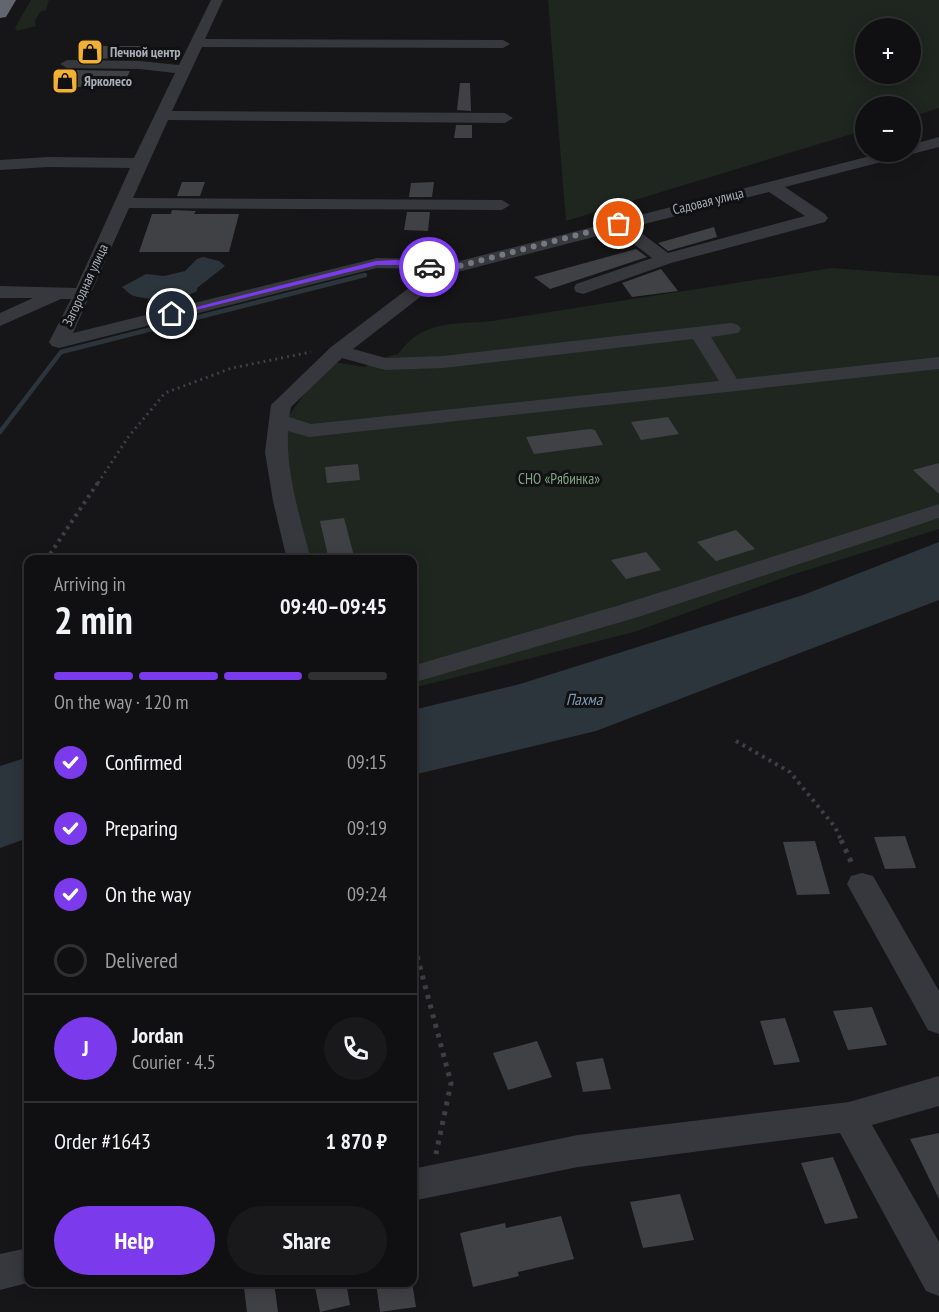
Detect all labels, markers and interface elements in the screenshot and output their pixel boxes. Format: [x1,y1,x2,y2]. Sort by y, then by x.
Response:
map controls [855,18,921,162]
button: + [855,18,921,84]
shop icon: Печной центр [75,37,105,67]
place label: Печной центр [110,43,181,61]
shop icon: Ярколесо [50,66,80,96]
place label: Ярколесо [84,72,132,90]
button: − [855,96,921,162]
street label: Садовая улица [671,183,745,219]
pin [593,198,644,249]
icon: bag [602,207,635,240]
courier [399,237,459,297]
street label: Загородная улица [58,241,112,329]
icon: car [413,251,446,284]
pin [146,288,197,339]
icon: home [155,297,188,330]
park label: СНО «Рябинка» [518,469,600,488]
text: Arriving in [54,571,126,597]
text: 09:40–09:45 [280,592,387,620]
text: 2 min [54,594,133,645]
text: On the way · 120 m [54,689,189,715]
water label: Пахма [566,689,604,709]
icon: check [54,746,87,779]
text: Confirmed [105,748,182,776]
text: 09:15 [347,749,387,775]
icon: check [54,812,87,845]
text: Preparing [105,814,178,842]
text: 09:19 [347,815,387,841]
icon: check [54,878,87,911]
text: On the way [105,880,191,908]
text: 09:24 [347,881,387,907]
text: Delivered [105,946,178,974]
button: phone [324,1017,387,1080]
text: Jordan [132,1021,183,1049]
text: J [82,1034,89,1062]
text: Courier · 4.5 [132,1049,216,1075]
text: Order #1643 [54,1127,151,1155]
text: 1 870 ₽ [325,1127,387,1155]
button: Help [54,1206,215,1275]
button: Share [227,1206,387,1275]

